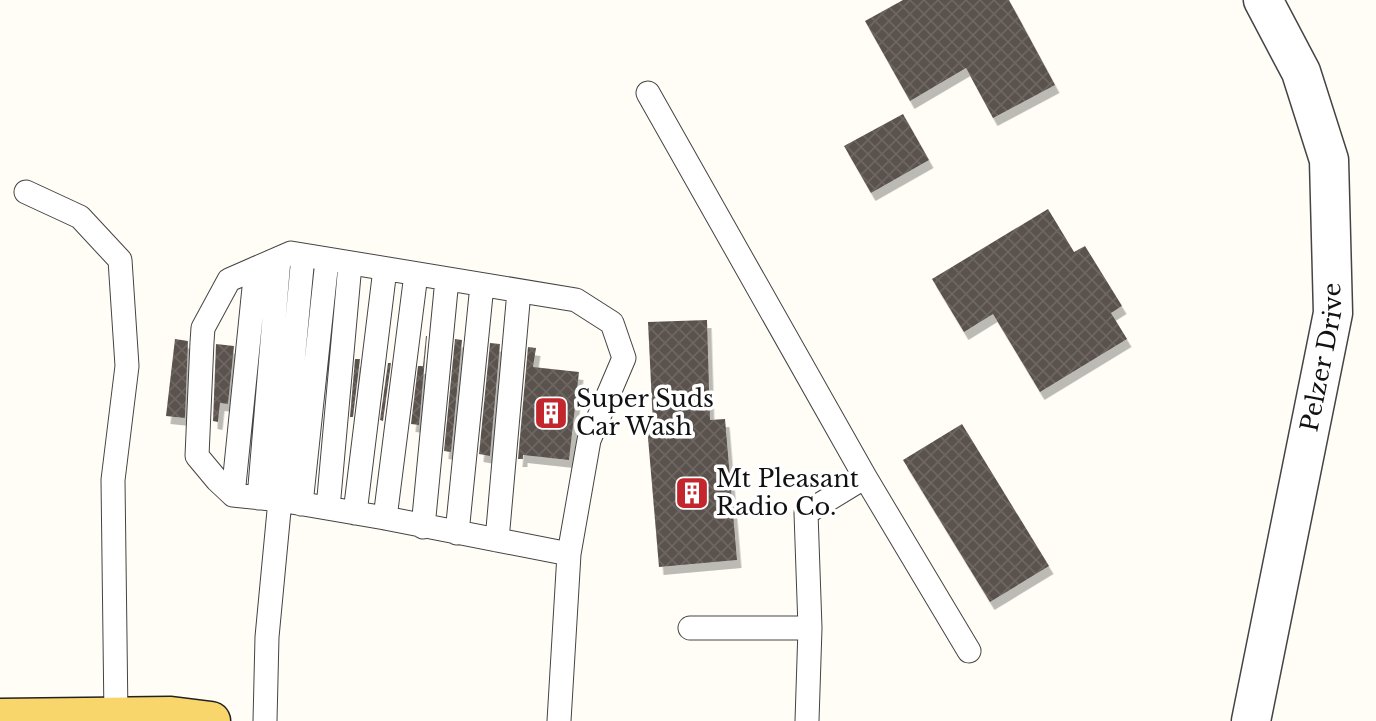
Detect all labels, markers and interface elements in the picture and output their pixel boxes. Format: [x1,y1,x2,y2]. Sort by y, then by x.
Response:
street label: Pelzer Drive [1295,282,1347,434]
place label: Super Suds Car Wash [576,384,714,441]
building icon: Super Suds Car Wash [532,394,570,432]
place label: Mt Pleasant Radio Co. [716,464,859,521]
building icon: Mt Pleasant Radio Co. [673,474,711,512]

